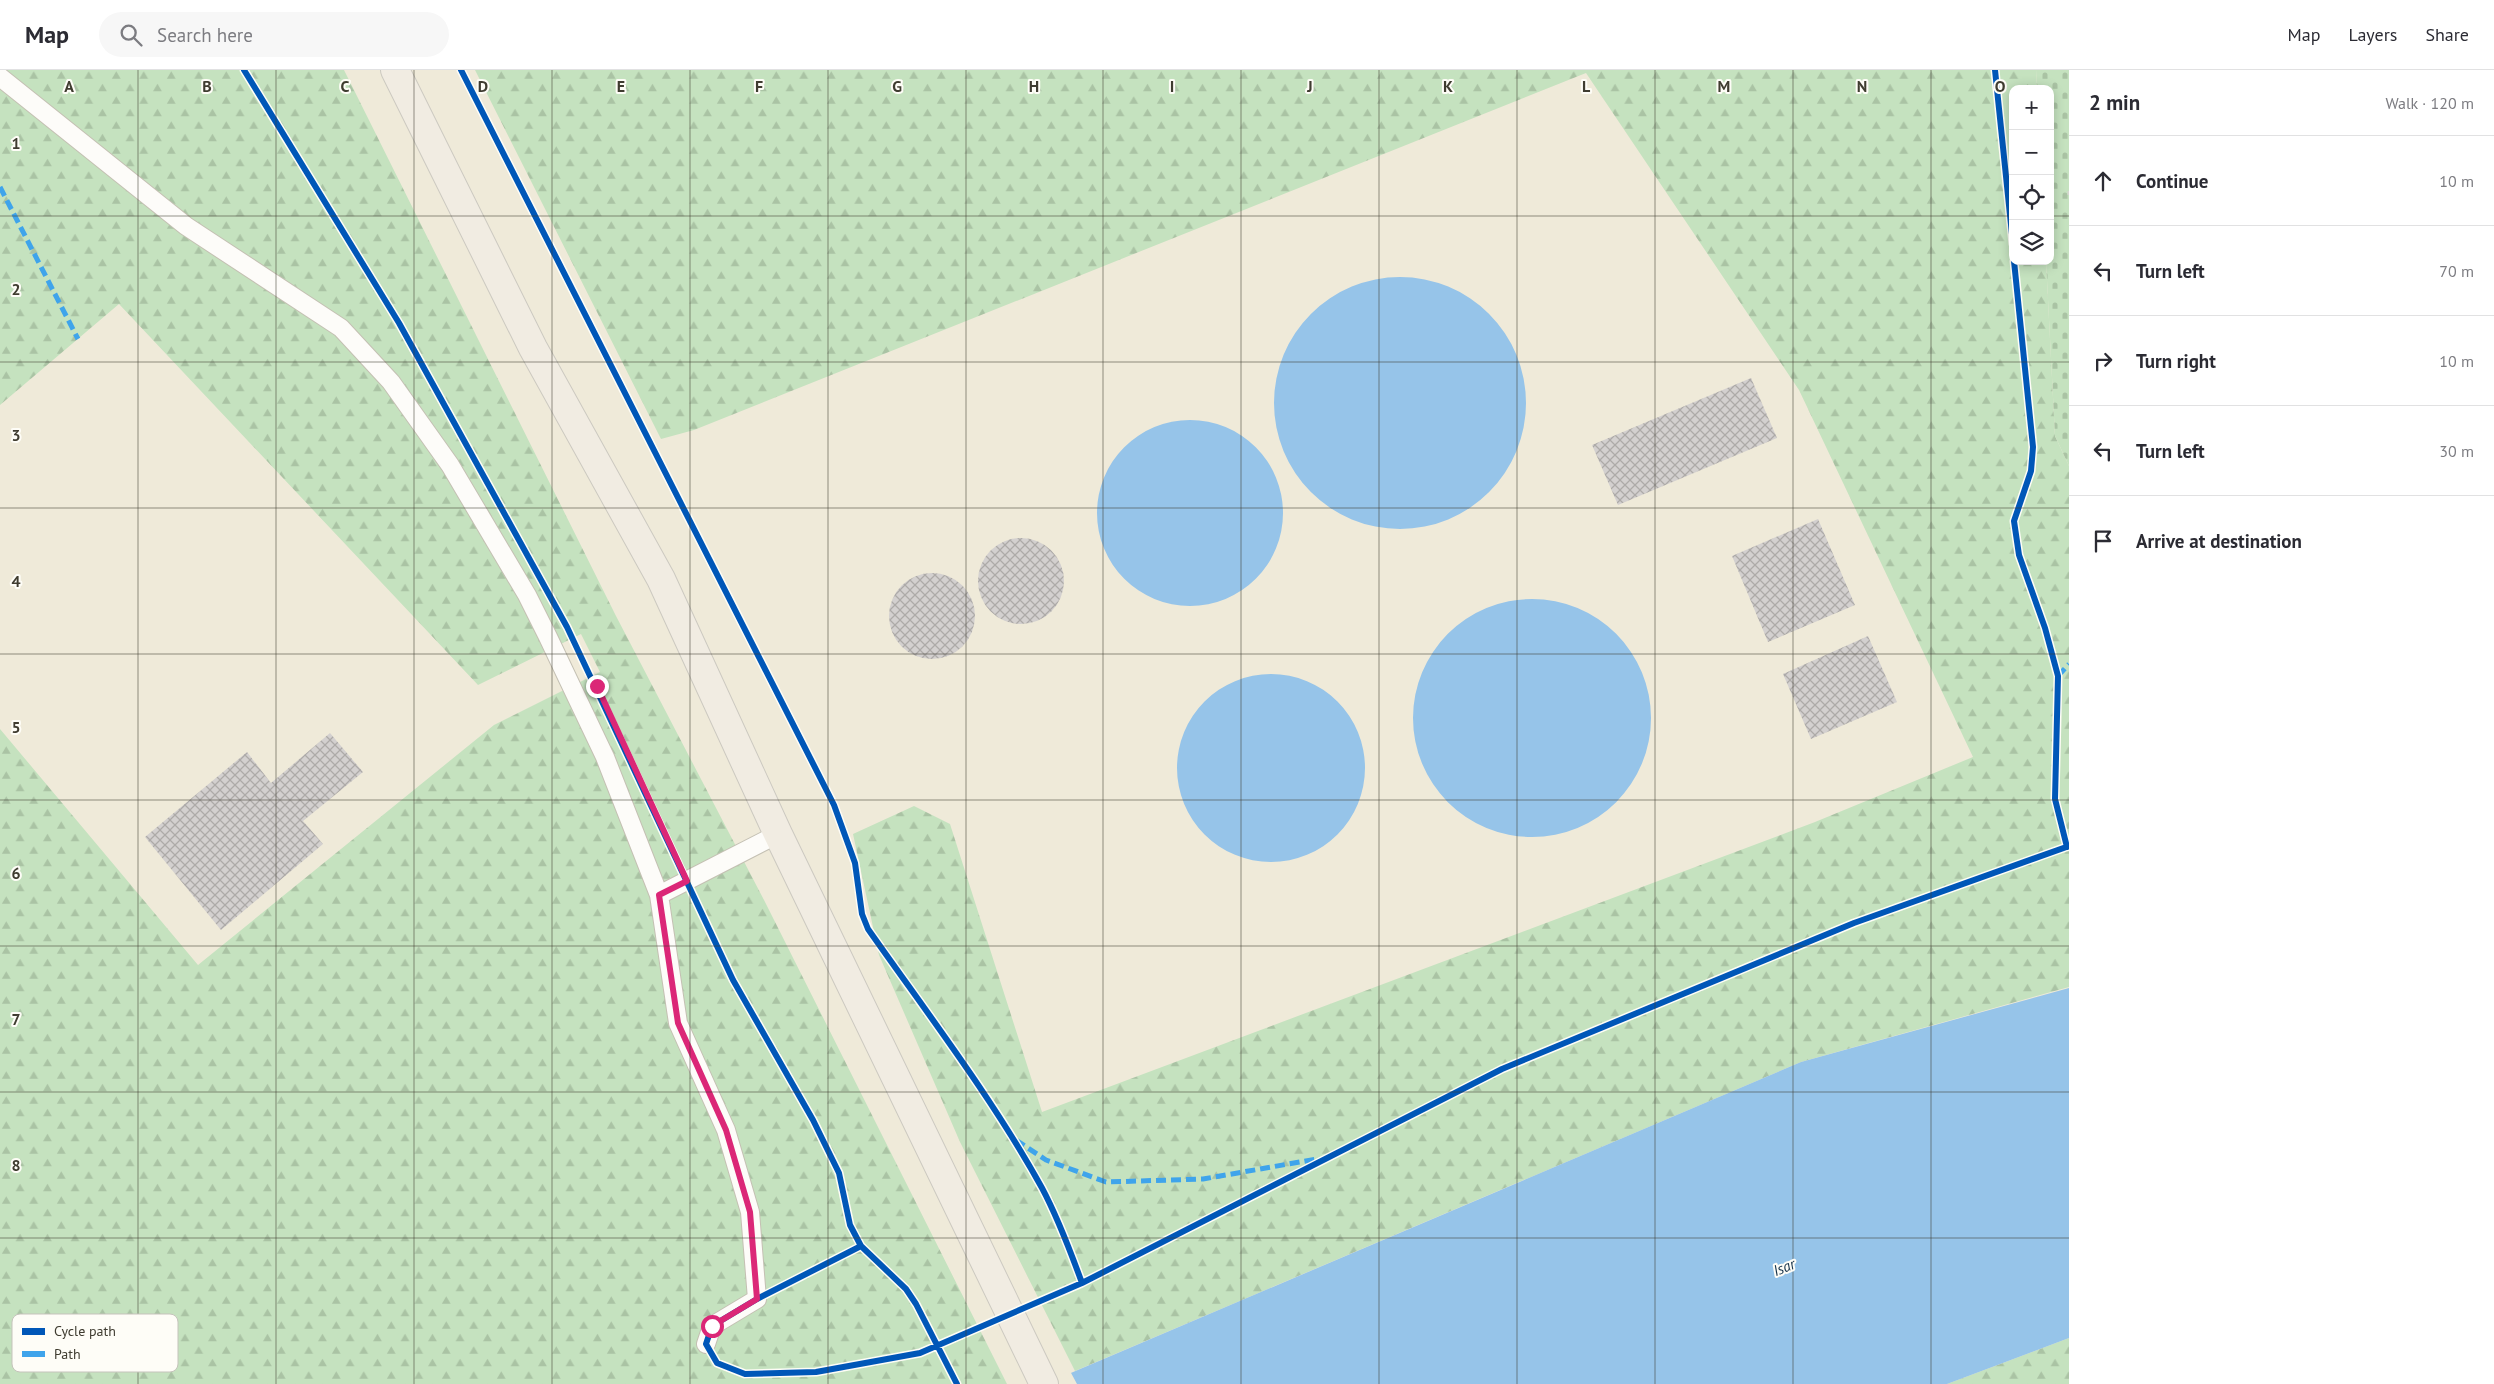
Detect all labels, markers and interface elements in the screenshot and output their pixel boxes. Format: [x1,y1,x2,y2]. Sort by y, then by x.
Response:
search box [99,12,449,57]
text: Map [25,19,69,50]
icon: search [117,21,145,49]
text: Search here [157,23,253,47]
text: Map [2288,23,2320,46]
text: Layers [2348,23,2397,46]
text: Share [2425,23,2469,46]
text: A [64,76,74,96]
text: B [202,76,212,96]
text: C [341,76,350,96]
text: D [478,76,488,96]
text: E [617,76,625,96]
text: F [755,76,763,96]
text: G [892,76,902,96]
text: H [1029,76,1039,96]
text: I [1170,76,1174,96]
text: J [1306,76,1313,96]
text: K [1443,76,1453,96]
text: L [1582,76,1591,96]
text: M [1718,76,1730,96]
text: N [1857,76,1867,96]
text: O [1995,76,2006,96]
map controls [2009,85,2054,265]
button: + [2009,85,2054,130]
text: 2 min [2089,89,2140,116]
text: Walk · 120 m [2385,93,2474,113]
button: − [2009,130,2054,175]
text: 1 [11,133,21,153]
icon: ahead [2089,167,2117,195]
text: Continue [2136,169,2208,193]
text: 10 m [2439,171,2474,191]
button: locate [2009,175,2054,220]
button: layers [2009,220,2054,265]
icon: left [2089,257,2117,285]
text: Turn left [2136,259,2205,283]
text: 70 m [2439,261,2474,281]
text: 2 [11,279,21,299]
icon: right [2089,347,2117,375]
text: Turn right [2136,349,2216,373]
text: 10 m [2439,351,2474,371]
text: 3 [11,425,21,445]
icon: left [2089,437,2117,465]
text: Turn left [2136,439,2205,463]
text: 30 m [2439,441,2474,461]
icon: arrive [2089,527,2117,555]
text: Arrive at destination [2136,529,2302,553]
text: 4 [11,571,21,591]
route end [586,675,609,698]
text: 5 [11,717,21,737]
text: 6 [11,863,21,883]
text: 7 [11,1009,21,1029]
text: 8 [11,1155,21,1175]
water label: Isar [1770,1254,1799,1280]
legend [12,1314,178,1372]
route start [701,1315,724,1338]
text: Cycle path [54,1322,116,1340]
text: Path [54,1345,81,1363]

